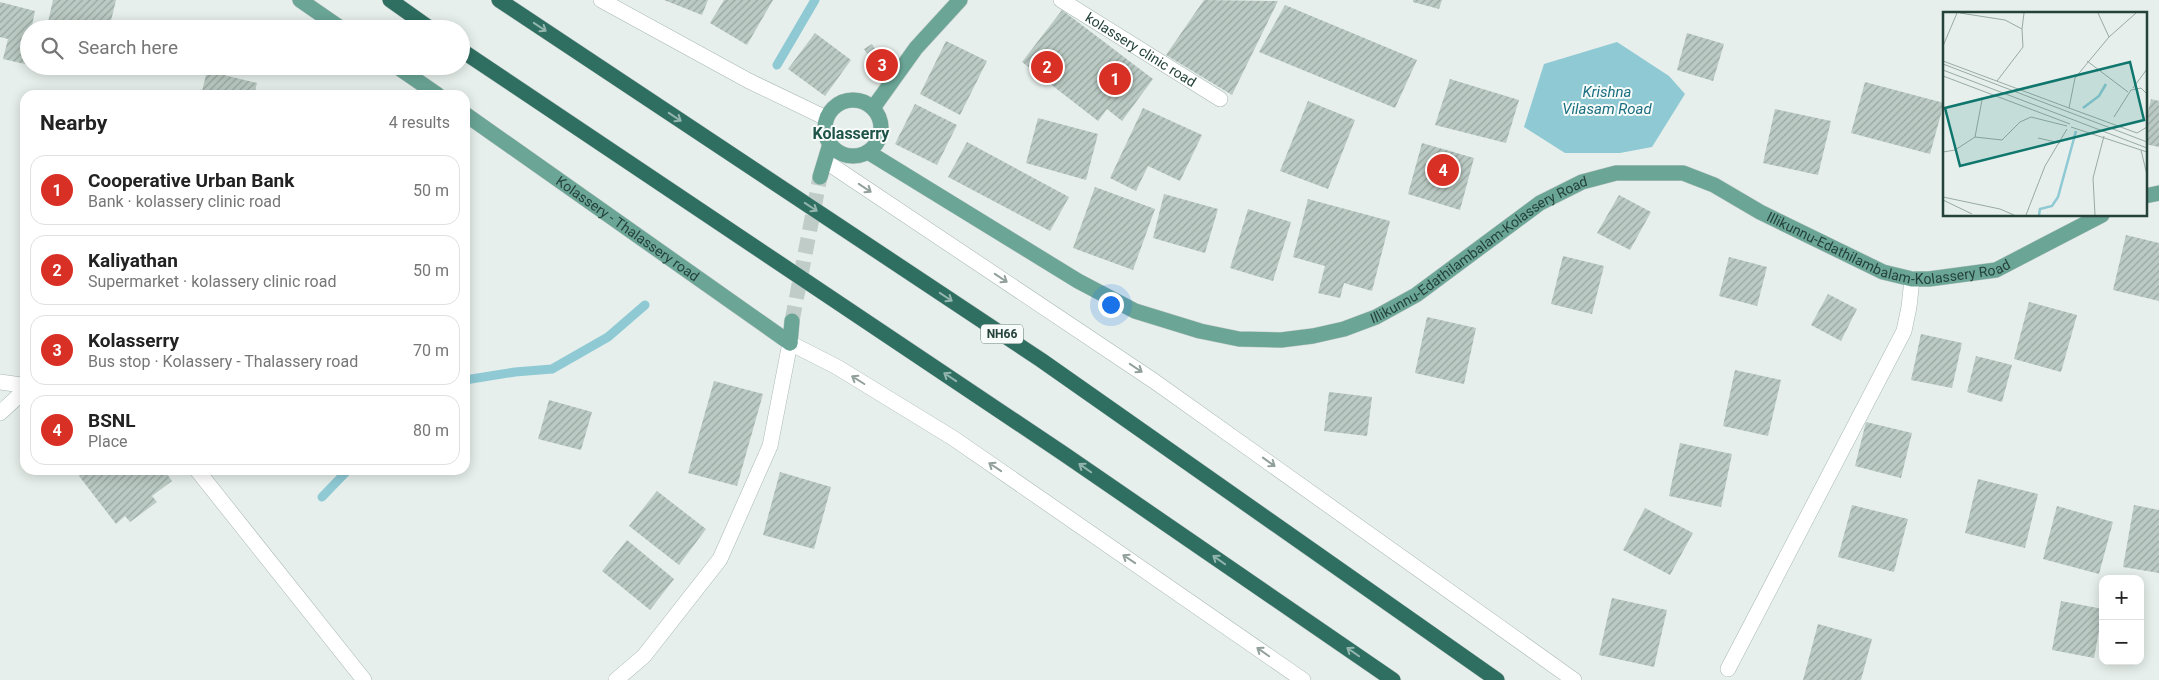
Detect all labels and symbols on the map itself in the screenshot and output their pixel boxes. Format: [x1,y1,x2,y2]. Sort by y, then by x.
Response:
street label: kolassery clinic road [1083,9,1199,90]
inset map [1943,12,2146,216]
one-way arrow [533,22,547,32]
pin: 3 [866,46,898,84]
pin: 2 [1031,48,1063,86]
pin: 1 [1099,60,1131,98]
water label: Krishna Vilasam Road [1562,83,1653,118]
one-way arrow [668,112,682,122]
district label: Kolasserry [813,124,890,143]
pin: 4 [1427,151,1459,189]
street label: Kolassery - Thalassery road [553,173,702,285]
street label: Illikunnu-Edathilambalam-Kolassery Road [1368,173,1589,327]
one-way arrow [858,183,872,193]
one-way arrow [803,202,817,212]
street label: Illikunnu-Edathilambalam-Kolassery Road [1764,209,2013,287]
one-way arrow [993,273,1007,283]
one-way arrow [939,292,953,302]
your location [1098,292,1124,318]
road number: NH66 [981,324,1023,344]
one-way arrow [1129,363,1143,374]
one-way arrow [943,372,957,383]
one-way arrow [852,375,866,385]
one-way arrow [1262,457,1276,467]
one-way arrow [988,462,1002,472]
one-way arrow [1078,463,1092,473]
one-way arrow [1122,554,1136,564]
one-way arrow [1212,555,1226,565]
one-way arrow [1256,647,1270,657]
one-way arrow [1346,647,1360,657]

